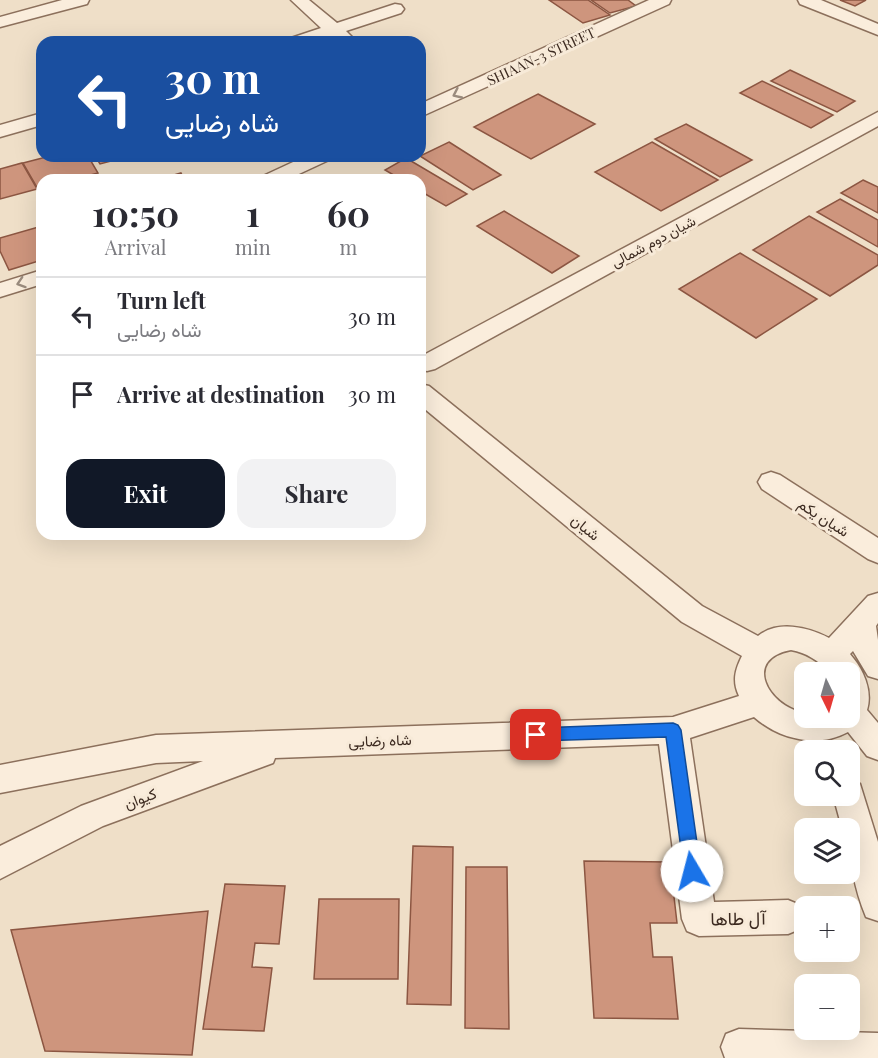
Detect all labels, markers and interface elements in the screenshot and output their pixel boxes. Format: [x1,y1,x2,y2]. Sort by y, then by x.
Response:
street label: SHIAAN-3 STREET [484,22,599,90]
text: 30 m [165,49,260,105]
icon: left [66,60,144,138]
one-way arrow [452,87,463,99]
text: شاه رضایی [165,103,279,139]
text: 10:50 [92,188,179,236]
text: 1 [246,188,260,236]
text: 60 [327,188,370,236]
street label: شیان دوم شمالی [607,211,699,271]
text: Arrival [105,233,166,260]
text: min [235,233,271,260]
text: m [339,233,357,260]
one-way arrow [16,276,27,289]
text: Turn left [117,285,206,315]
icon: left [66,300,99,333]
text: 30 m [348,301,396,331]
text: شاه رضایی [117,315,202,342]
icon: arrive [66,378,99,411]
text: Arrive at destination [117,379,325,409]
text: 30 m [348,379,396,409]
button: Exit [66,459,225,528]
button: Share [237,459,396,528]
street label: شیان یکم [794,493,853,542]
street label: شیان [568,509,605,545]
north arrow [794,662,860,728]
map controls [794,662,860,1040]
pin [510,709,561,760]
icon: arrive [519,718,552,751]
street label: شاه رضایی [348,729,412,752]
button: search [794,740,860,806]
street label: کیوان [121,783,159,813]
button: layers [794,818,860,884]
position arrow [660,839,724,903]
button: + [794,896,860,962]
street label: آل طاها [710,905,768,930]
button: − [794,974,860,1040]

